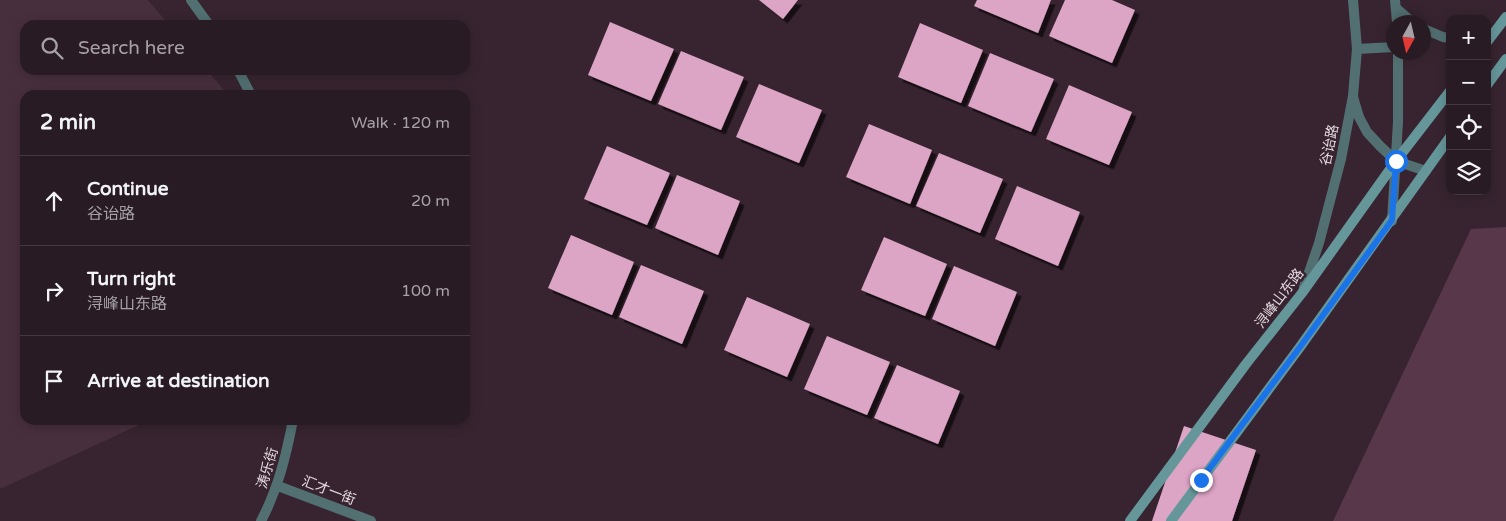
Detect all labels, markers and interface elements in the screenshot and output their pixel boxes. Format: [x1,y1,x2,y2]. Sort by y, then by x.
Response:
north arrow [1386,15,1431,60]
map controls [1446,15,1491,195]
button: + [1446,15,1491,60]
search box [20,20,470,75]
icon: search [38,34,66,62]
text: Search here [78,37,185,59]
button: − [1446,60,1491,105]
button: locate [1446,105,1491,150]
text: 2 min [40,110,96,135]
text: Walk · 120 m [351,113,450,133]
street label: 谷诒路 [1317,123,1342,167]
route start [1385,150,1408,173]
button: layers [1446,150,1491,195]
text: Continue [87,178,169,200]
icon: ahead [40,187,68,215]
text: 20 m [411,191,450,211]
text: 谷诒路 [87,204,135,224]
street label: 浔峰山东路 [1252,265,1307,331]
text: Turn right [87,268,175,290]
icon: right [40,277,68,305]
text: 100 m [401,281,450,301]
text: 浔峰山东路 [87,294,167,314]
icon: arrive [40,367,68,395]
text: Arrive at destination [87,370,270,392]
street label: 涛乐街 [253,446,282,491]
route end [1190,469,1213,492]
street label: 汇才一街 [300,472,358,508]

